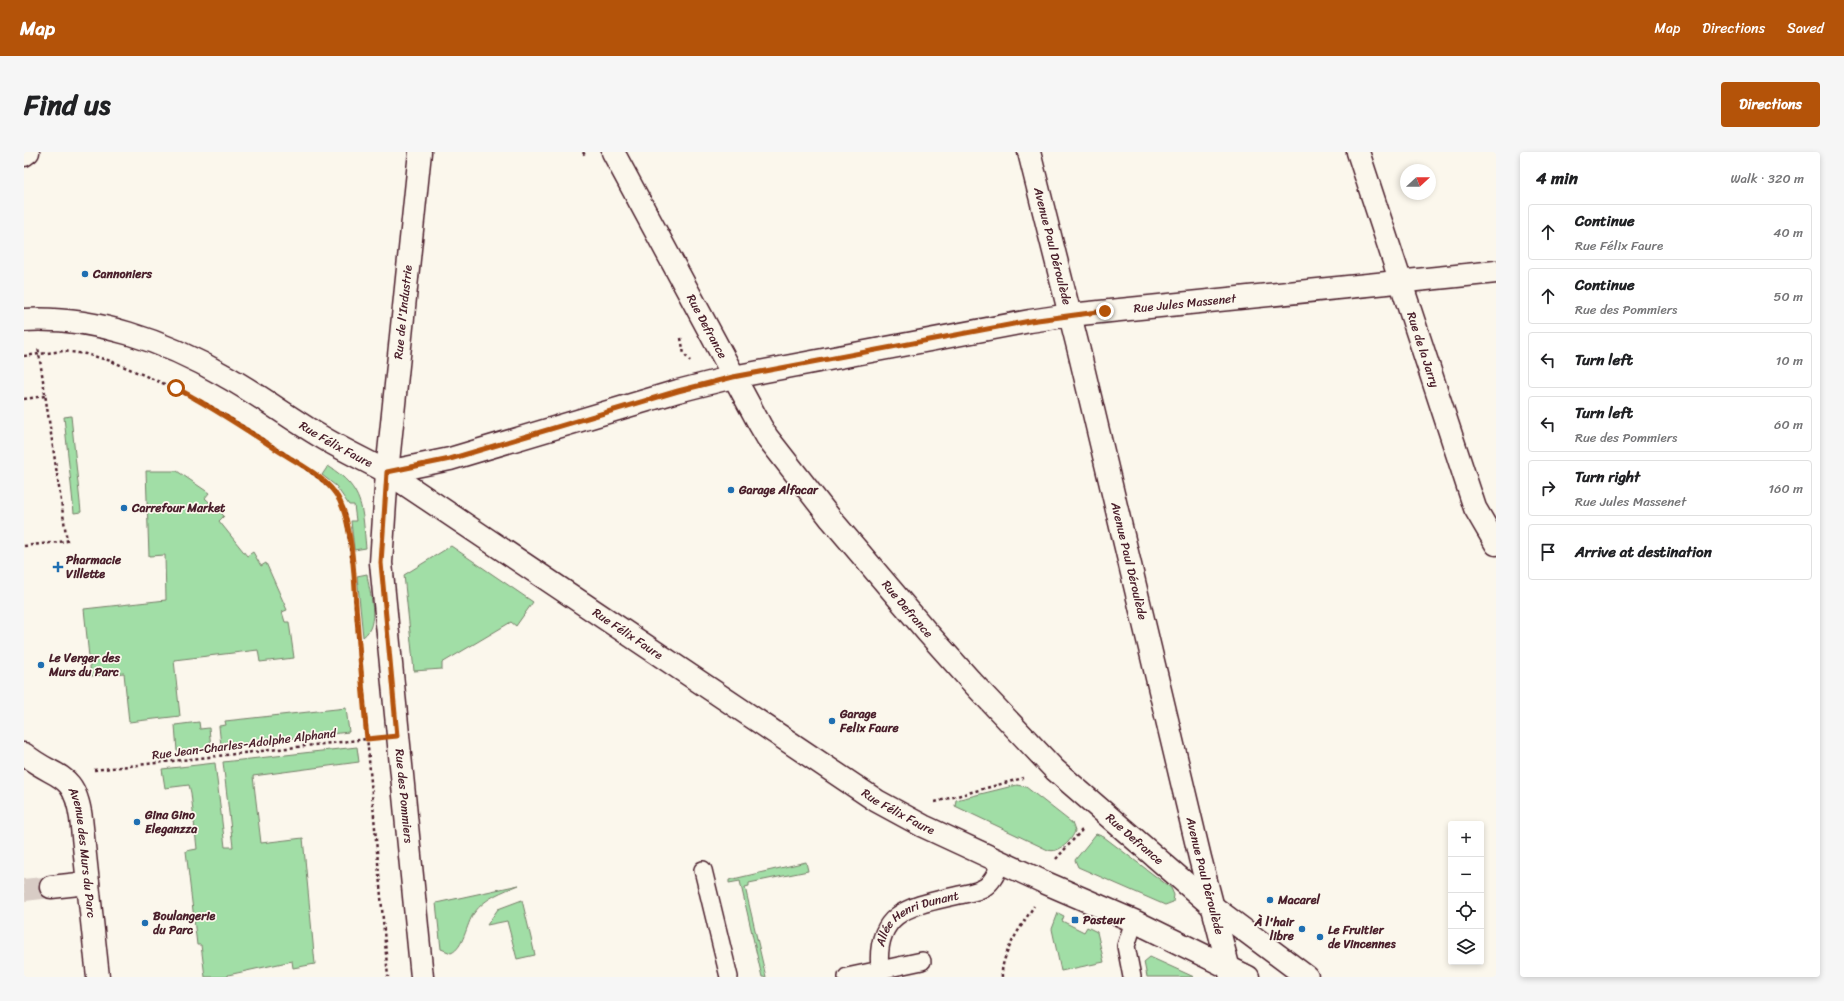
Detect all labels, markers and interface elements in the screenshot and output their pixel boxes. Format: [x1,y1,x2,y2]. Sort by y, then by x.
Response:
text: Map [20,12,55,45]
text: Map [1654,16,1680,41]
text: Directions [1702,16,1765,41]
text: Saved [1787,16,1824,41]
text: Find us [24,80,111,129]
button: Directions [1721,82,1820,127]
text: 4 min [1536,163,1578,193]
north arrow [1400,164,1436,200]
text: Walk · 320 m [1730,167,1804,190]
street label: Avenue Paul Déroulède [1027,184,1078,307]
text: Continue [1575,208,1635,234]
icon: ahead [1537,221,1559,243]
text: 40 m [1773,221,1803,244]
text: Rue Félix Faure [1575,234,1663,257]
place label: Cannoniers [92,263,152,285]
street label: Rue de l'Industrie [387,264,419,360]
marker: Cannoniers [80,269,90,279]
text: Continue [1575,272,1635,298]
icon: ahead [1537,285,1559,307]
text: 50 m [1773,285,1803,308]
street label: Rue Jules Massenet [1132,287,1238,320]
street label: Rue Defrance [680,290,733,363]
text: Rue des Pommiers [1575,298,1677,321]
route end [1096,302,1114,320]
street label: Rue de la Jarry [1400,309,1446,391]
text: Turn left [1575,347,1633,373]
icon: left [1537,349,1559,371]
text: 10 m [1776,349,1803,372]
route start [167,379,185,397]
text: Turn left [1575,400,1633,426]
icon: left [1537,413,1559,435]
text: 60 m [1774,413,1803,436]
street label: Rue Félix Faure [295,415,377,474]
text: Rue des Pommiers [1575,426,1677,449]
text: Turn right [1575,464,1640,490]
icon: right [1537,477,1559,499]
text: 160 m [1768,477,1803,500]
place label: Garage Alfacar [738,479,819,501]
marker: Garage Alfacar [726,485,736,495]
text: Rue Jules Massenet [1575,490,1686,513]
place label: Carrefour Market [131,497,226,519]
street label: Avenue Paul Déroulède [1104,499,1154,622]
marker: Carrefour Market [119,503,129,513]
text: Arrive at destination [1575,539,1712,565]
icon: arrive [1537,541,1559,563]
place label: Pharmacie Villette [66,549,122,585]
marker: Pharmacie Villette [53,562,63,572]
street label: Rue Defrance [876,575,939,643]
street label: Rue Félix Faure [588,602,668,666]
place label: Le Verger des Murs du Parc [48,647,120,683]
marker: Le Verger des Murs du Parc [36,660,46,670]
place label: Garage Felix Faure [839,703,900,739]
marker: Garage Felix Faure [827,716,837,726]
street label: Rue Jean-Charles-Adolphe Alphand [151,722,338,766]
street label: Rue des Pommiers [388,748,420,844]
street label: Avenue des Murs du Parc [62,782,103,919]
street label: Rue Félix Faure [857,782,939,841]
place label: Gina Gino Eleganzza [144,804,198,840]
street label: Rue Defrance [1101,808,1169,871]
street label: Avenue Paul Déroulède [1179,814,1231,937]
marker: Gina Gino Eleganzza [132,817,142,827]
map controls [1448,821,1484,965]
button: + [1448,821,1484,857]
button: − [1448,857,1484,893]
street label: Allée Henri Dunant [869,884,961,949]
place label: Macarel [1277,889,1321,911]
button: locate [1448,893,1484,929]
marker: Macarel [1265,895,1275,905]
place label: Boulangerie du Parc [153,905,215,941]
place label: Pasteur [1083,909,1126,931]
place label: À l'hair libre [1254,911,1295,947]
marker: Pasteur [1070,915,1080,925]
marker: Boulangerie du Parc [140,918,150,928]
place label: Le Fruitier de Vincennes [1328,919,1397,955]
marker: À l'hair libre [1297,924,1307,934]
button: layers [1448,929,1484,965]
marker: Le Fruitier de Vincennes [1315,932,1325,942]

